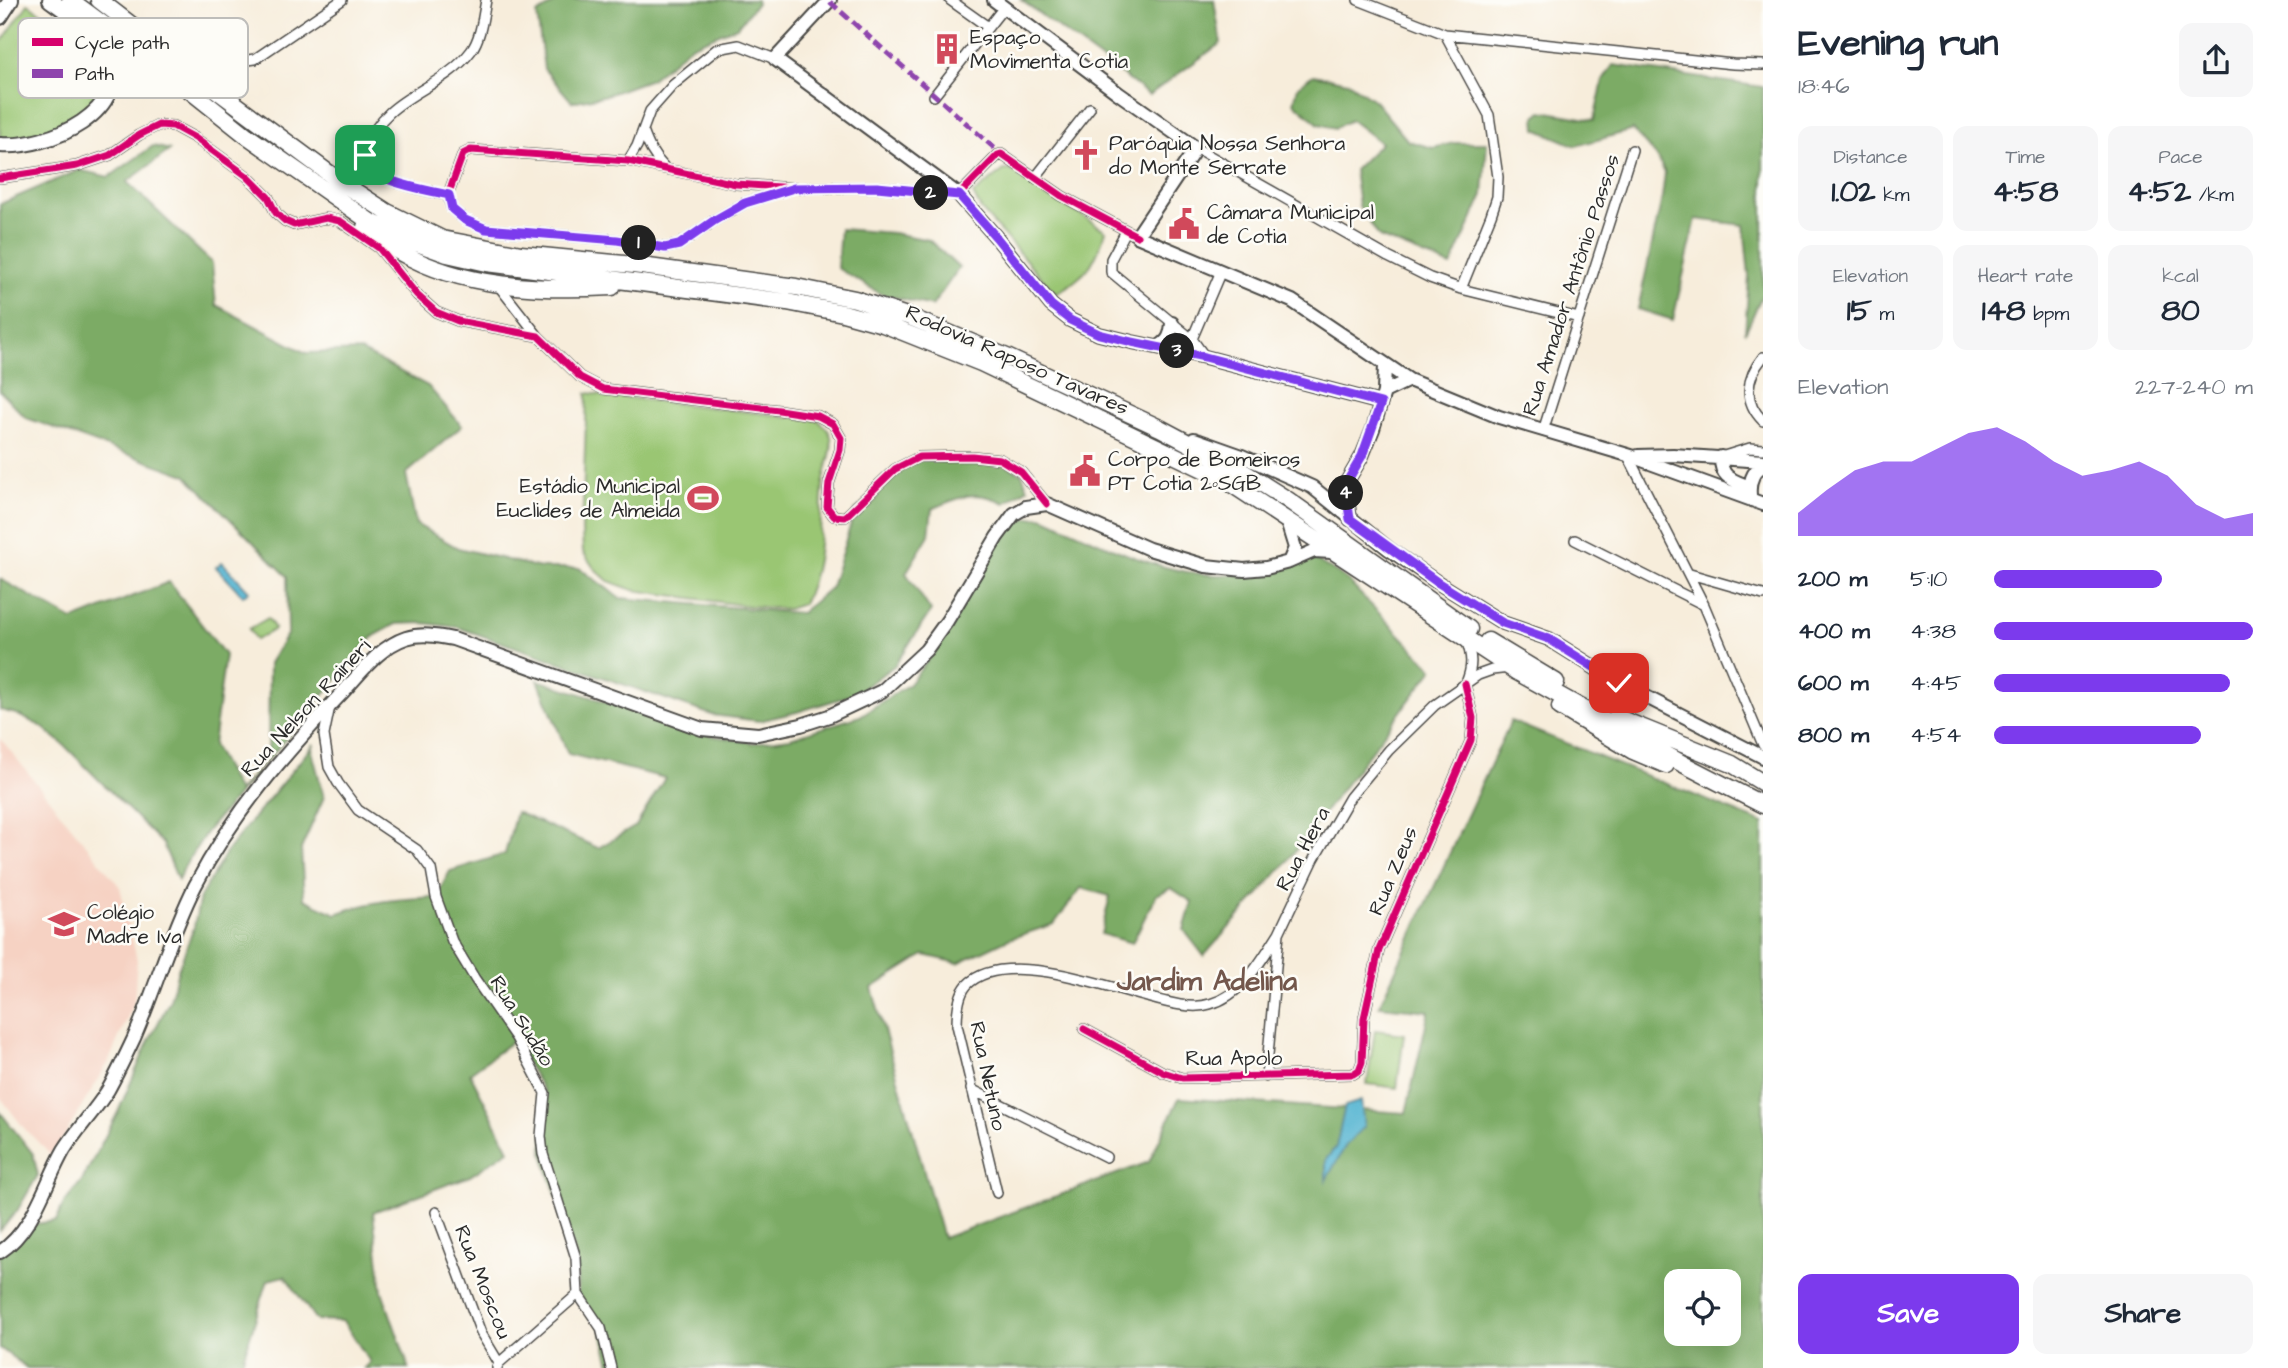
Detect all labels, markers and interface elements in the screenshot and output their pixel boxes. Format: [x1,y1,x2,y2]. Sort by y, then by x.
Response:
legend [18,18,248,98]
text: Evening run [1798,18,1999,70]
place label: Espaço Movimenta Cotia [970,23,1128,76]
button: share [2179,23,2253,97]
text: Cycle path [75,30,170,58]
building icon: Espaço Movimenta Cotia [930,32,964,66]
text: Path [75,61,114,88]
text: 18:46 [1798,70,1850,102]
pin [335,125,395,185]
place label: Paróquia Nossa Senhora do Monte Serrate [1109,129,1346,182]
icon: arrive [346,136,384,174]
church icon: Paróquia Nossa Senhora do Monte Serrate [1069,138,1103,172]
text: Distance [1834,144,1907,171]
text: Time [2006,144,2045,171]
text: Pace [2158,144,2203,171]
street label: Rua Amador Antônio Passos [1515,150,1627,420]
text: 1.02 [1831,171,1876,213]
text: 4:58 [1992,171,2059,213]
text: 4:52 [2127,171,2191,213]
pin: 2 [914,176,948,210]
text: 2 [925,179,936,206]
text: km [1876,182,1910,209]
text: /km [2191,182,2234,209]
place label: Câmara Municipal de Cotia [1207,198,1374,251]
public building icon: Câmara Municipal de Cotia [1167,207,1201,241]
pin: 1 [622,226,656,260]
text: 1 [637,229,640,256]
text: Elevation [1833,263,1908,290]
text: Heart rate [1978,263,2073,290]
text: kcal [2162,263,2199,290]
text: 15 [1847,290,1872,332]
text: 148 [1982,290,2026,332]
text: 80 [2161,290,2200,332]
street label: Rodovia Raposo Tavares [900,298,1133,423]
text: m [1872,301,1894,328]
text: bpm [2026,301,2069,328]
pin: 3 [1160,334,1194,368]
text: 3 [1172,337,1181,364]
text: Elevation [1798,371,1889,403]
text: 227–240 m [2135,371,2253,403]
place label: Corpo de Bomeiros PT Cotia 2ºSGB [1108,445,1300,498]
public building icon: Corpo de Bomeiros PT Cotia 2ºSGB [1068,454,1102,488]
place label: Estádio Municipal Euclides de Almeida [496,472,680,525]
pin: 4 [1328,476,1364,510]
text: 4 [1339,479,1352,506]
sports icon: Estádio Municipal Euclides de Almeida [686,481,720,515]
text: 200 m [1798,563,1867,595]
text: 5:10 [1910,563,1948,595]
text: 400 m [1798,615,1870,647]
text: 4:38 [1910,615,1956,647]
street label: Rua Nelson Raineri [234,633,378,783]
pin [1589,653,1649,713]
icon: check [1600,664,1638,702]
text: 600 m [1798,667,1869,699]
text: 4:45 [1910,667,1961,699]
text: 800 m [1798,719,1869,751]
text: 4:54 [1910,719,1961,751]
street label: Rua Hera [1269,802,1337,896]
street label: Rua Zeus [1361,822,1425,920]
place label: Colégio Madre Iva [87,898,182,951]
school or university icon: Colégio Madre Iva [47,907,81,941]
district label: Jardim Adelina [1116,962,1298,1001]
street label: Rua Sudão [483,970,561,1072]
street label: Rua Netuno [962,1019,1014,1133]
street label: Rua Apolo [1186,1044,1283,1074]
street label: Rua Moscou [447,1221,519,1343]
map controls [1664,1269,1741,1346]
button: locate [1664,1269,1741,1346]
button: Save [1798,1274,2019,1354]
button: Share [2033,1274,2253,1354]

